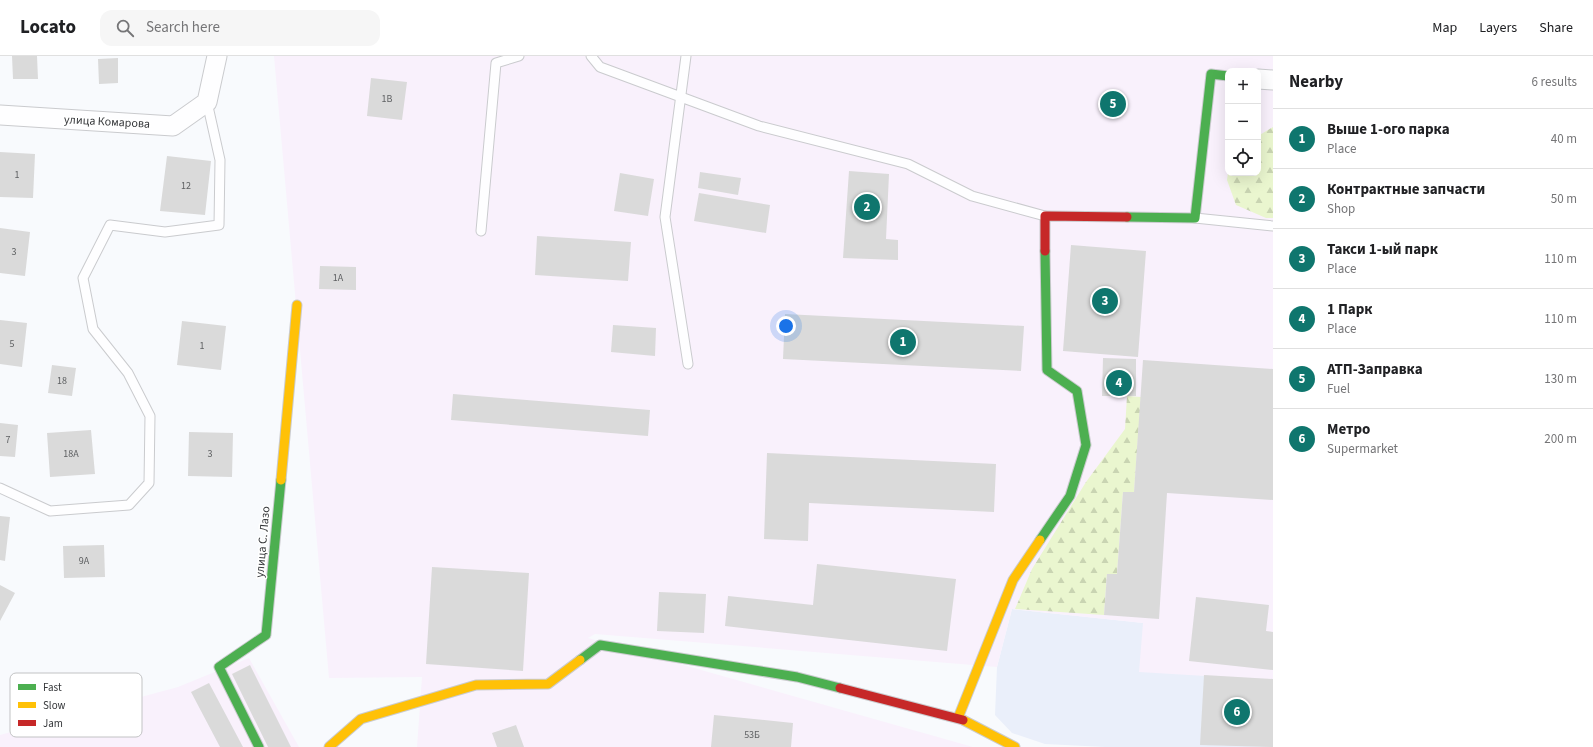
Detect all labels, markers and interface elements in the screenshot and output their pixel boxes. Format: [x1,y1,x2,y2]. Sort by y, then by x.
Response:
search box [100,10,380,46]
text: Locato [20,14,76,41]
icon: search [114,17,136,39]
text: Search here [146,17,220,38]
text: Map [1432,18,1457,38]
text: Layers [1479,18,1517,38]
text: Share [1539,18,1573,38]
map controls [1225,68,1261,176]
button: + [1225,68,1261,104]
text: Nearby [1289,70,1343,94]
text: 6 results [1532,73,1577,91]
pin: 5 [1100,89,1126,119]
house number: 1В [382,92,393,106]
button: − [1225,104,1261,140]
street label: улица Комарова [64,111,150,133]
text: Выше 1-ого парка [1327,119,1450,140]
text: 1 [1299,130,1305,148]
text: 40 m [1551,130,1577,148]
button: locate [1225,140,1261,176]
text: Place [1327,140,1356,158]
house number: 1 [15,168,20,182]
house number: 12 [181,179,191,193]
text: Контрактные запчасти [1327,179,1485,200]
text: 2 [1299,190,1305,208]
text: 50 m [1551,190,1577,208]
pin: 2 [854,192,880,222]
text: Shop [1327,200,1355,218]
text: Такси 1-ый парк [1327,239,1438,260]
house number: 3 [12,245,17,259]
text: 3 [1299,250,1305,268]
text: 110 m [1544,250,1577,268]
text: Place [1327,260,1356,278]
house number: 1А [333,271,344,285]
pin: 3 [1092,286,1118,316]
text: 1 Парк [1327,299,1373,320]
text: 4 [1299,310,1305,328]
text: 110 m [1544,310,1577,328]
your location [776,316,796,336]
text: Place [1327,320,1356,338]
pin: 1 [890,327,916,357]
house number: 5 [10,337,15,351]
house number: 1 [200,339,205,353]
text: АТП-Заправка [1327,359,1423,380]
pin: 4 [1106,368,1132,398]
text: 5 [1299,370,1305,388]
text: 130 m [1544,370,1577,388]
house number: 18 [57,374,67,388]
text: Fuel [1327,380,1350,398]
text: Метро [1327,419,1370,440]
text: 6 [1299,430,1305,448]
text: 200 m [1544,430,1577,448]
house number: 7 [6,433,11,447]
text: Supermarket [1327,440,1398,458]
house number: 18А [63,447,79,461]
house number: 3 [208,447,213,461]
street label: улица С. Лазо [251,506,275,578]
house number: 9А [79,554,90,568]
legend [10,673,142,737]
text: Fast [43,680,62,695]
pin: 6 [1224,697,1250,727]
text: Slow [43,698,66,713]
text: Jam [43,716,63,731]
house number: 53Б [744,728,760,742]

